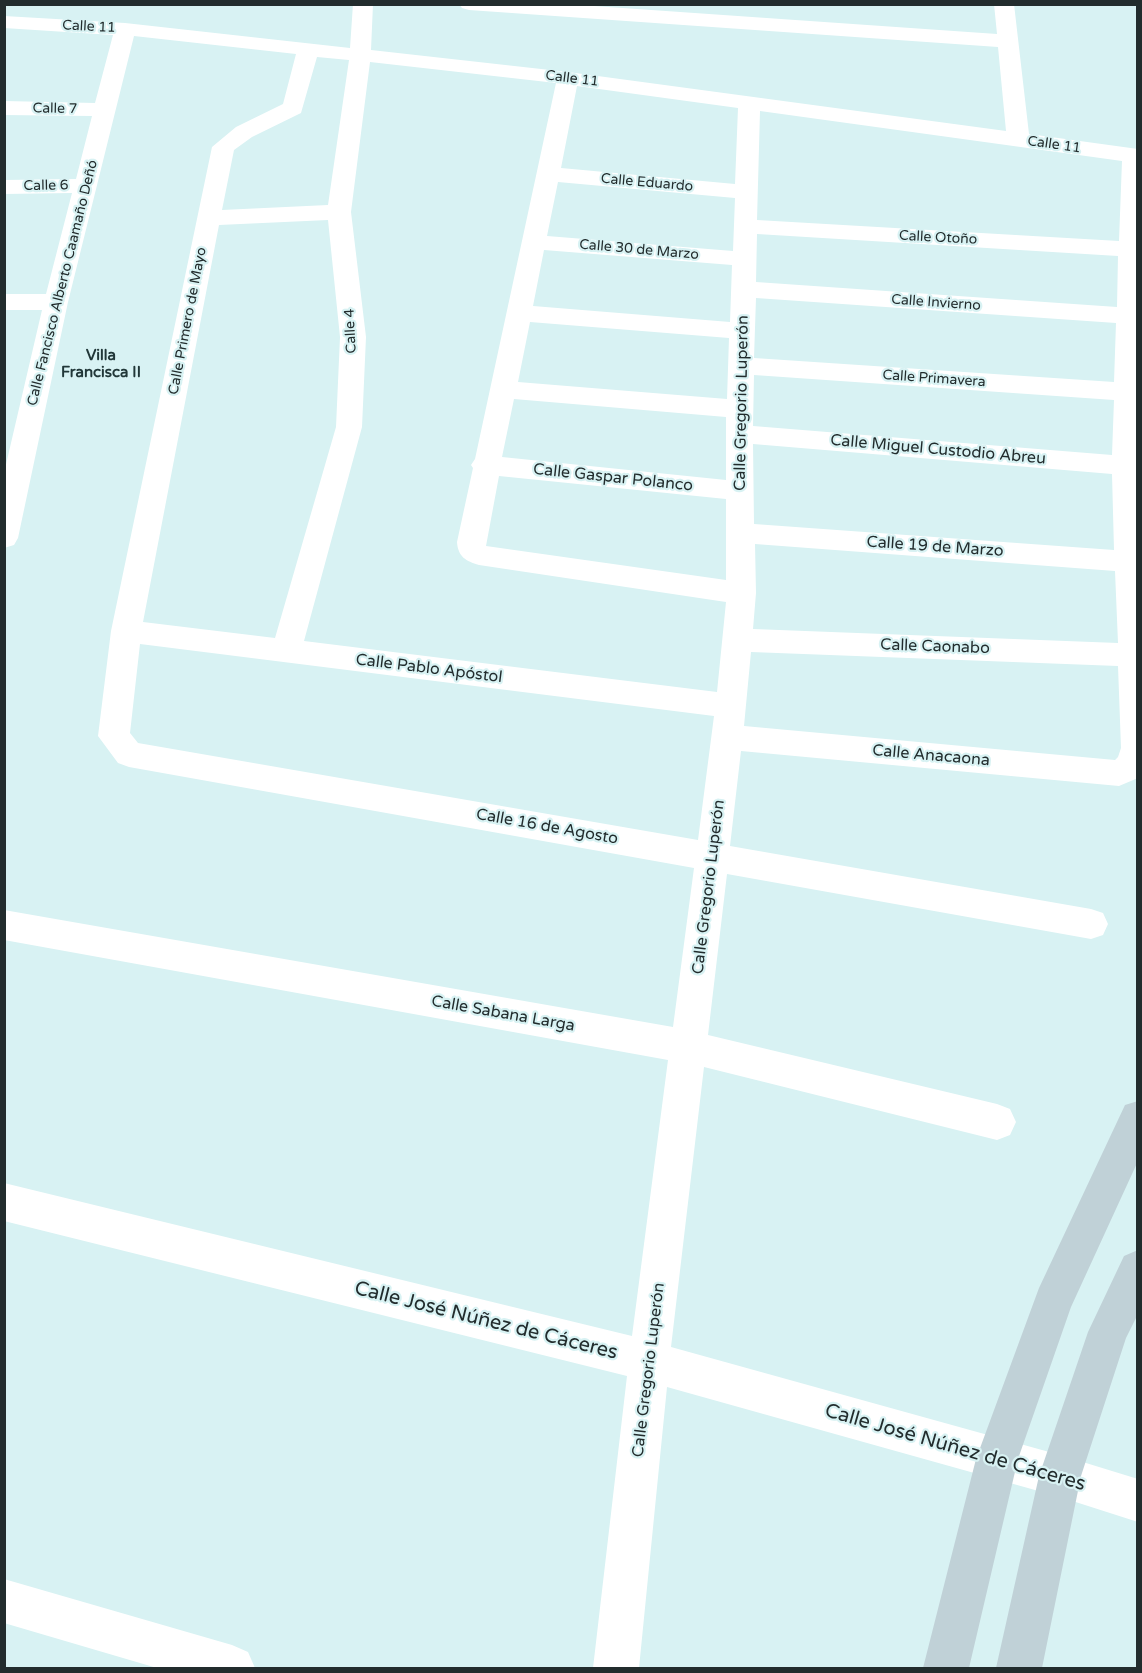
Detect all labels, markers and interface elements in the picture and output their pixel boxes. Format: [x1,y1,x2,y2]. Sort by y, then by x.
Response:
street label: Calle 11 [62,17,116,37]
street label: Calle 11 [544,67,600,91]
street label: Calle 7 [32,100,78,118]
street label: Calle 11 [1026,133,1082,157]
street label: Calle Fancisco Alberto Caamaño Deñó [24,158,102,408]
street label: Calle Eduardo [600,171,694,195]
street label: Calle 6 [23,177,69,195]
street label: Calle Otoño [898,228,978,248]
street label: Calle 30 de Marzo [578,236,700,264]
street label: Calle Primero de Mayo [165,246,211,396]
street label: Calle Invierno [891,291,981,315]
street label: Calle 4 [341,308,361,354]
street label: Calle Gregorio Luperón [731,315,753,491]
district label: Villa Francisca II [61,347,141,382]
street label: Calle Primavera [882,367,986,391]
street label: Calle Miguel Custodio Abreu [829,431,1047,469]
street label: Calle Gaspar Polanco [532,460,694,496]
street label: Calle 19 de Marzo [866,533,1004,561]
street label: Calle Caonabo [880,635,990,659]
street label: Calle Pablo Apóstol [355,650,503,688]
street label: Calle Anacaona [871,741,991,771]
street label: Calle Gregorio Luperón [689,799,729,975]
street label: Calle 16 de Agosto [475,805,619,849]
street label: Calle Sabana Larga [430,992,576,1036]
street label: Calle José Núñez de Cáceres [352,1277,620,1365]
street label: Calle Gregorio Luperón [629,1282,669,1458]
street label: Calle José Núñez de Cáceres [822,1399,1088,1497]

